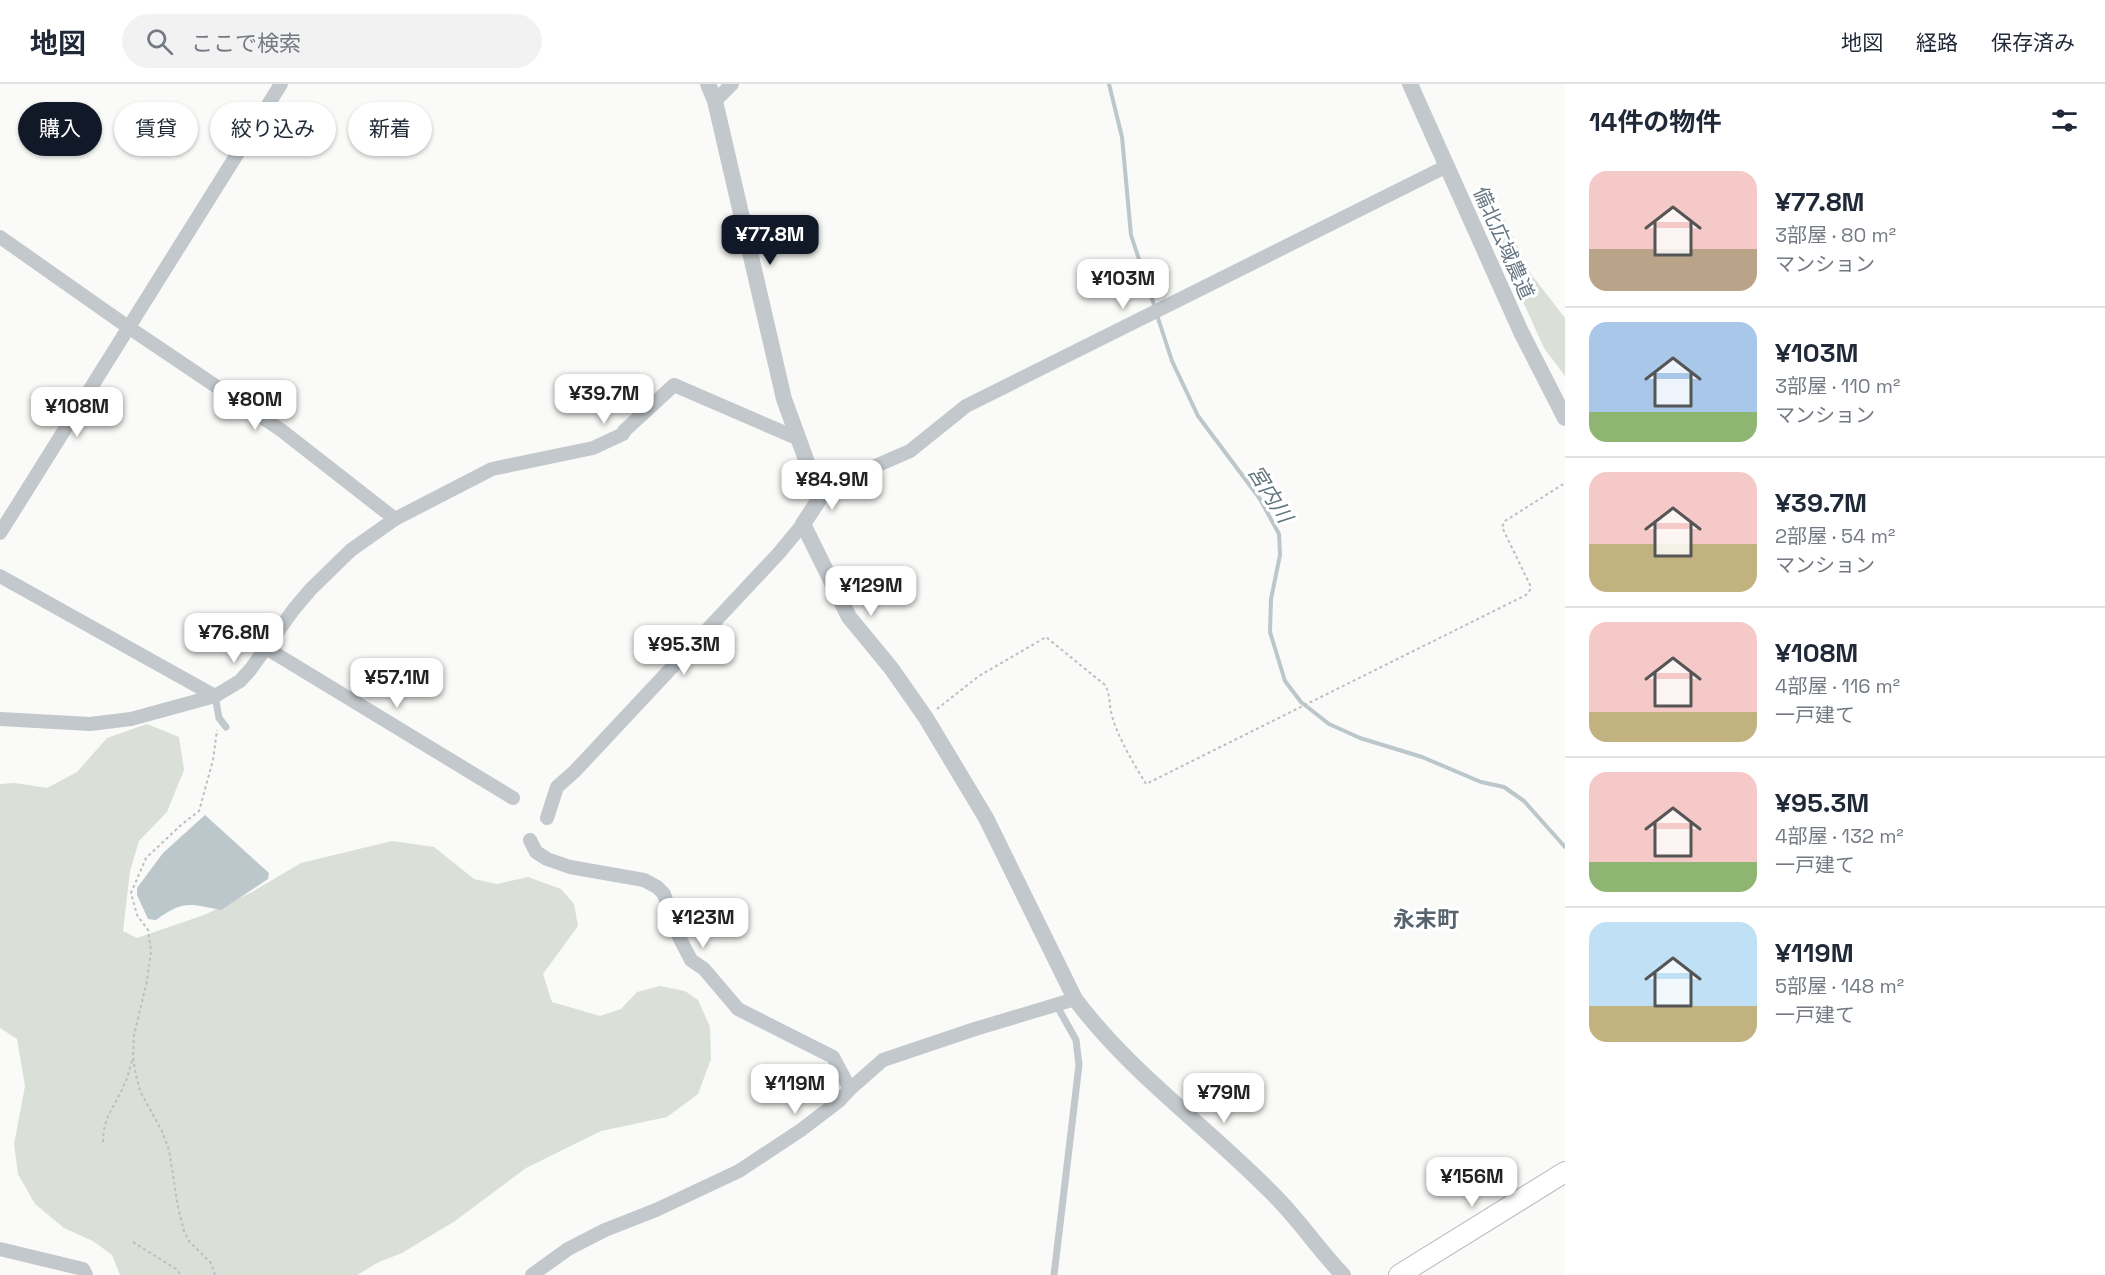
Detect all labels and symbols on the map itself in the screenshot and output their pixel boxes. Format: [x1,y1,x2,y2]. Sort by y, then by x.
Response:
street label: 備北広域農道 [1468,183,1540,303]
pin: ¥77.8M [721,215,819,266]
pin: ¥103M [1081,259,1165,310]
pin: ¥39.7M [555,374,653,425]
pin: ¥80M [219,380,291,431]
pin: ¥108M [35,387,119,438]
pin: ¥84.9M [783,460,881,511]
water label: 宮内川 [1242,460,1300,529]
pin: ¥129M [829,566,913,617]
pin: ¥76.8M [185,613,283,664]
pin: ¥95.3M [635,625,733,676]
pin: ¥57.1M [348,658,446,709]
pin: ¥123M [661,898,745,949]
district label: 永末町 [1393,905,1459,933]
pin: ¥119M [753,1064,837,1115]
pin: ¥79M [1188,1073,1260,1124]
pin: ¥156M [1430,1157,1514,1208]

